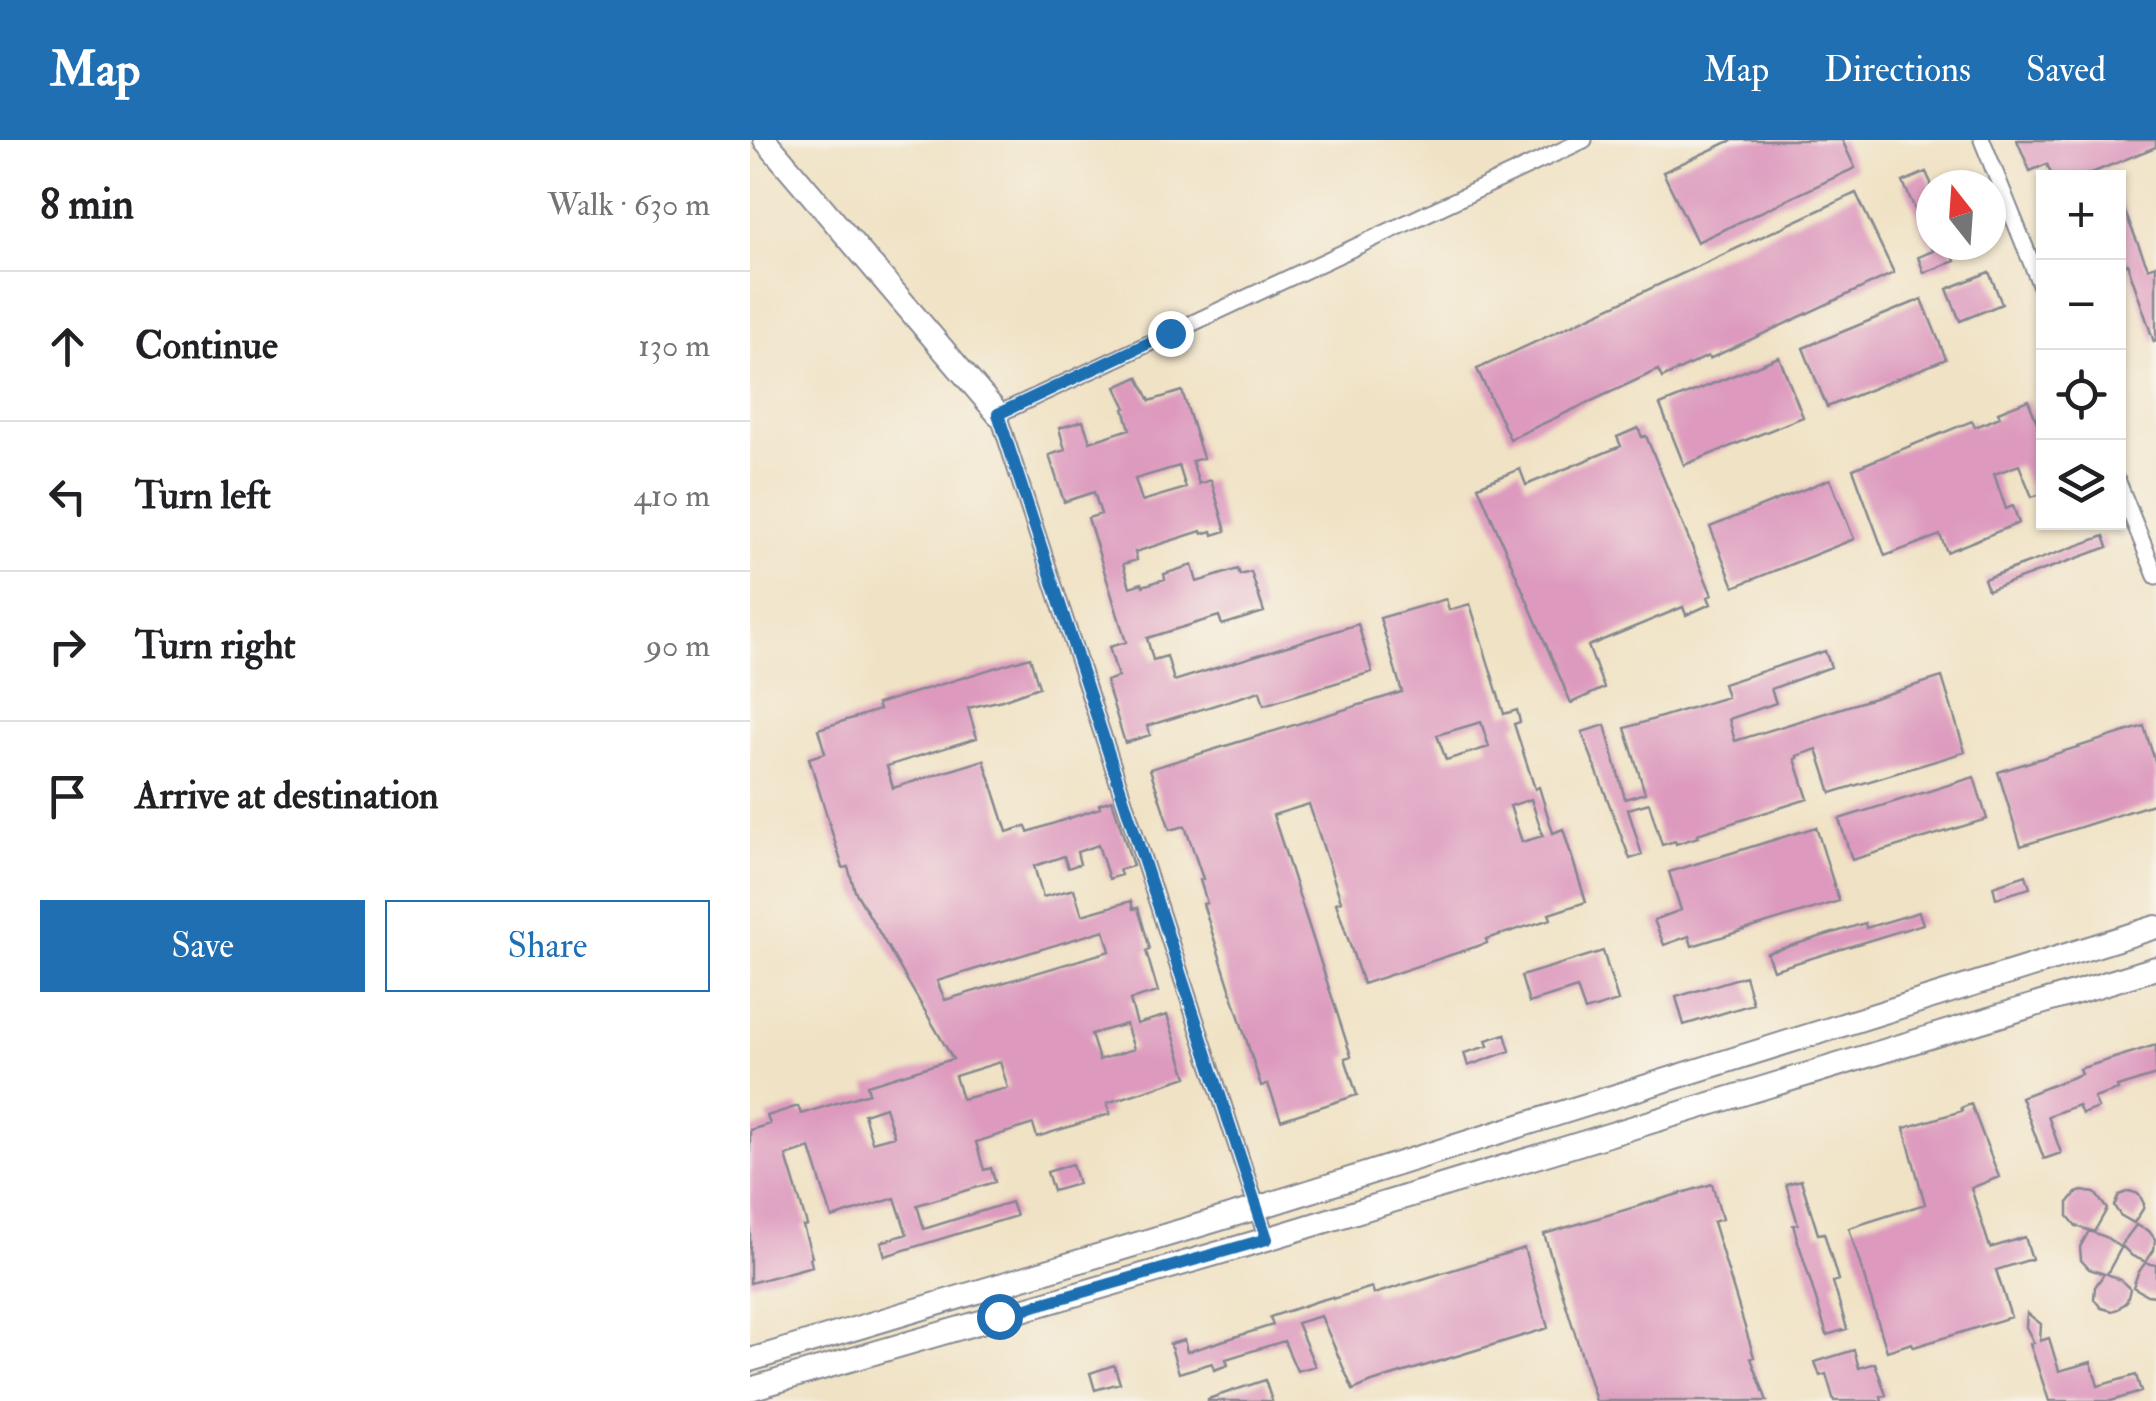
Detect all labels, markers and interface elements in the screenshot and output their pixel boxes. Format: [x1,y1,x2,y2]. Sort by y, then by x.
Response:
text: Map [50,40,140,100]
text: Map [1703,48,1769,92]
text: Directions [1824,48,1971,92]
text: Saved [2026,48,2106,92]
north arrow [1916,170,2006,260]
map controls [2036,170,2126,530]
button: + [2036,170,2126,260]
text: 8 min [40,179,134,231]
text: Walk · 630 m [547,185,710,225]
button: − [2036,260,2126,350]
route end [1148,311,1194,357]
icon: ahead [40,319,95,374]
text: Continue [135,322,278,370]
text: 130 m [638,326,710,366]
button: locate [2036,350,2126,440]
button: layers [2036,440,2126,530]
icon: left [40,469,95,524]
text: Turn left [135,472,271,520]
text: 410 m [634,476,710,516]
icon: right [40,619,95,674]
text: Turn right [135,622,296,670]
text: 90 m [646,626,710,666]
icon: arrive [40,769,95,824]
text: Arrive at destination [135,772,439,820]
button: Save [40,900,365,992]
button: Share [385,900,710,992]
route start [977,1294,1023,1340]

